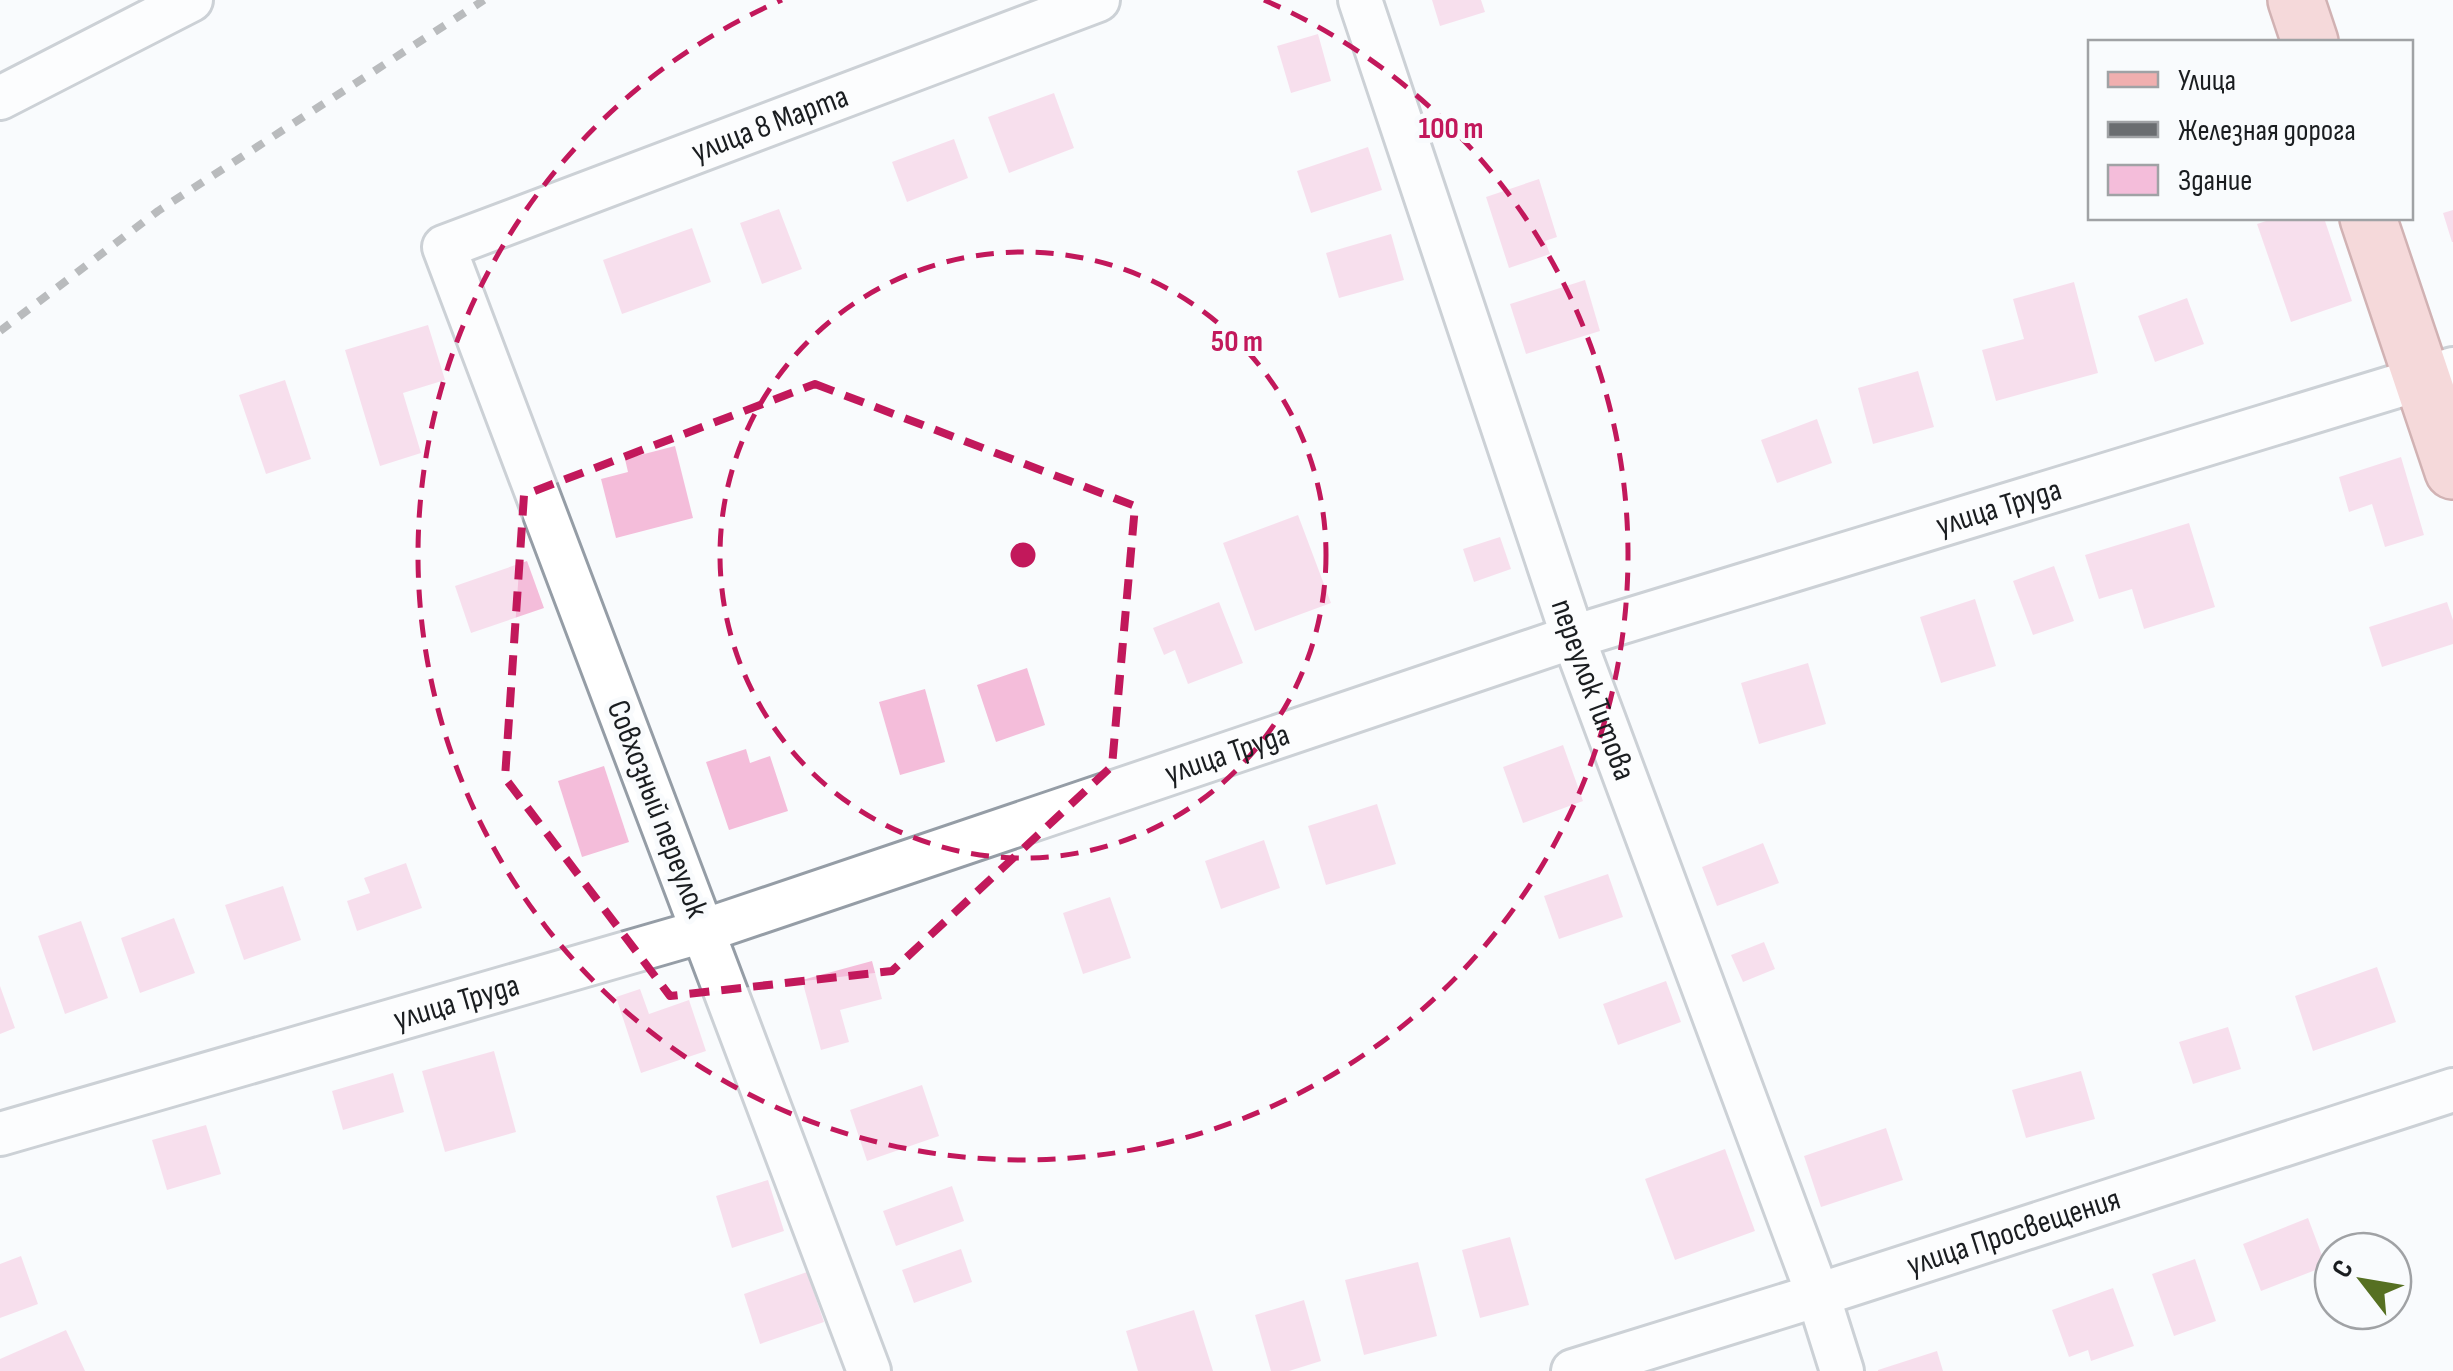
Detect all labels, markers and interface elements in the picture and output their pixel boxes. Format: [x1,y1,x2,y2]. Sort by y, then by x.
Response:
legend [2088,40,2413,220]
text: Улица [2178,63,2236,99]
street label: улица 8 Марта [686,77,854,171]
text: 100 m [1419,111,1483,147]
text: Железная дорога [2178,113,2356,149]
text: Здание [2178,163,2252,199]
text: 50 m [1211,324,1263,360]
street label: улица Труда [1931,470,2066,545]
centre of rings [1005,537,1041,573]
street label: переулок Титова [1542,594,1644,786]
street label: Совхозный переулок [598,695,717,924]
street label: улица Труда [1160,715,1294,793]
street label: улица Труда [389,966,524,1039]
street label: улица Просвещения [1902,1179,2125,1285]
north arrow [2313,1231,2413,1331]
text: С [2325,1254,2361,1284]

